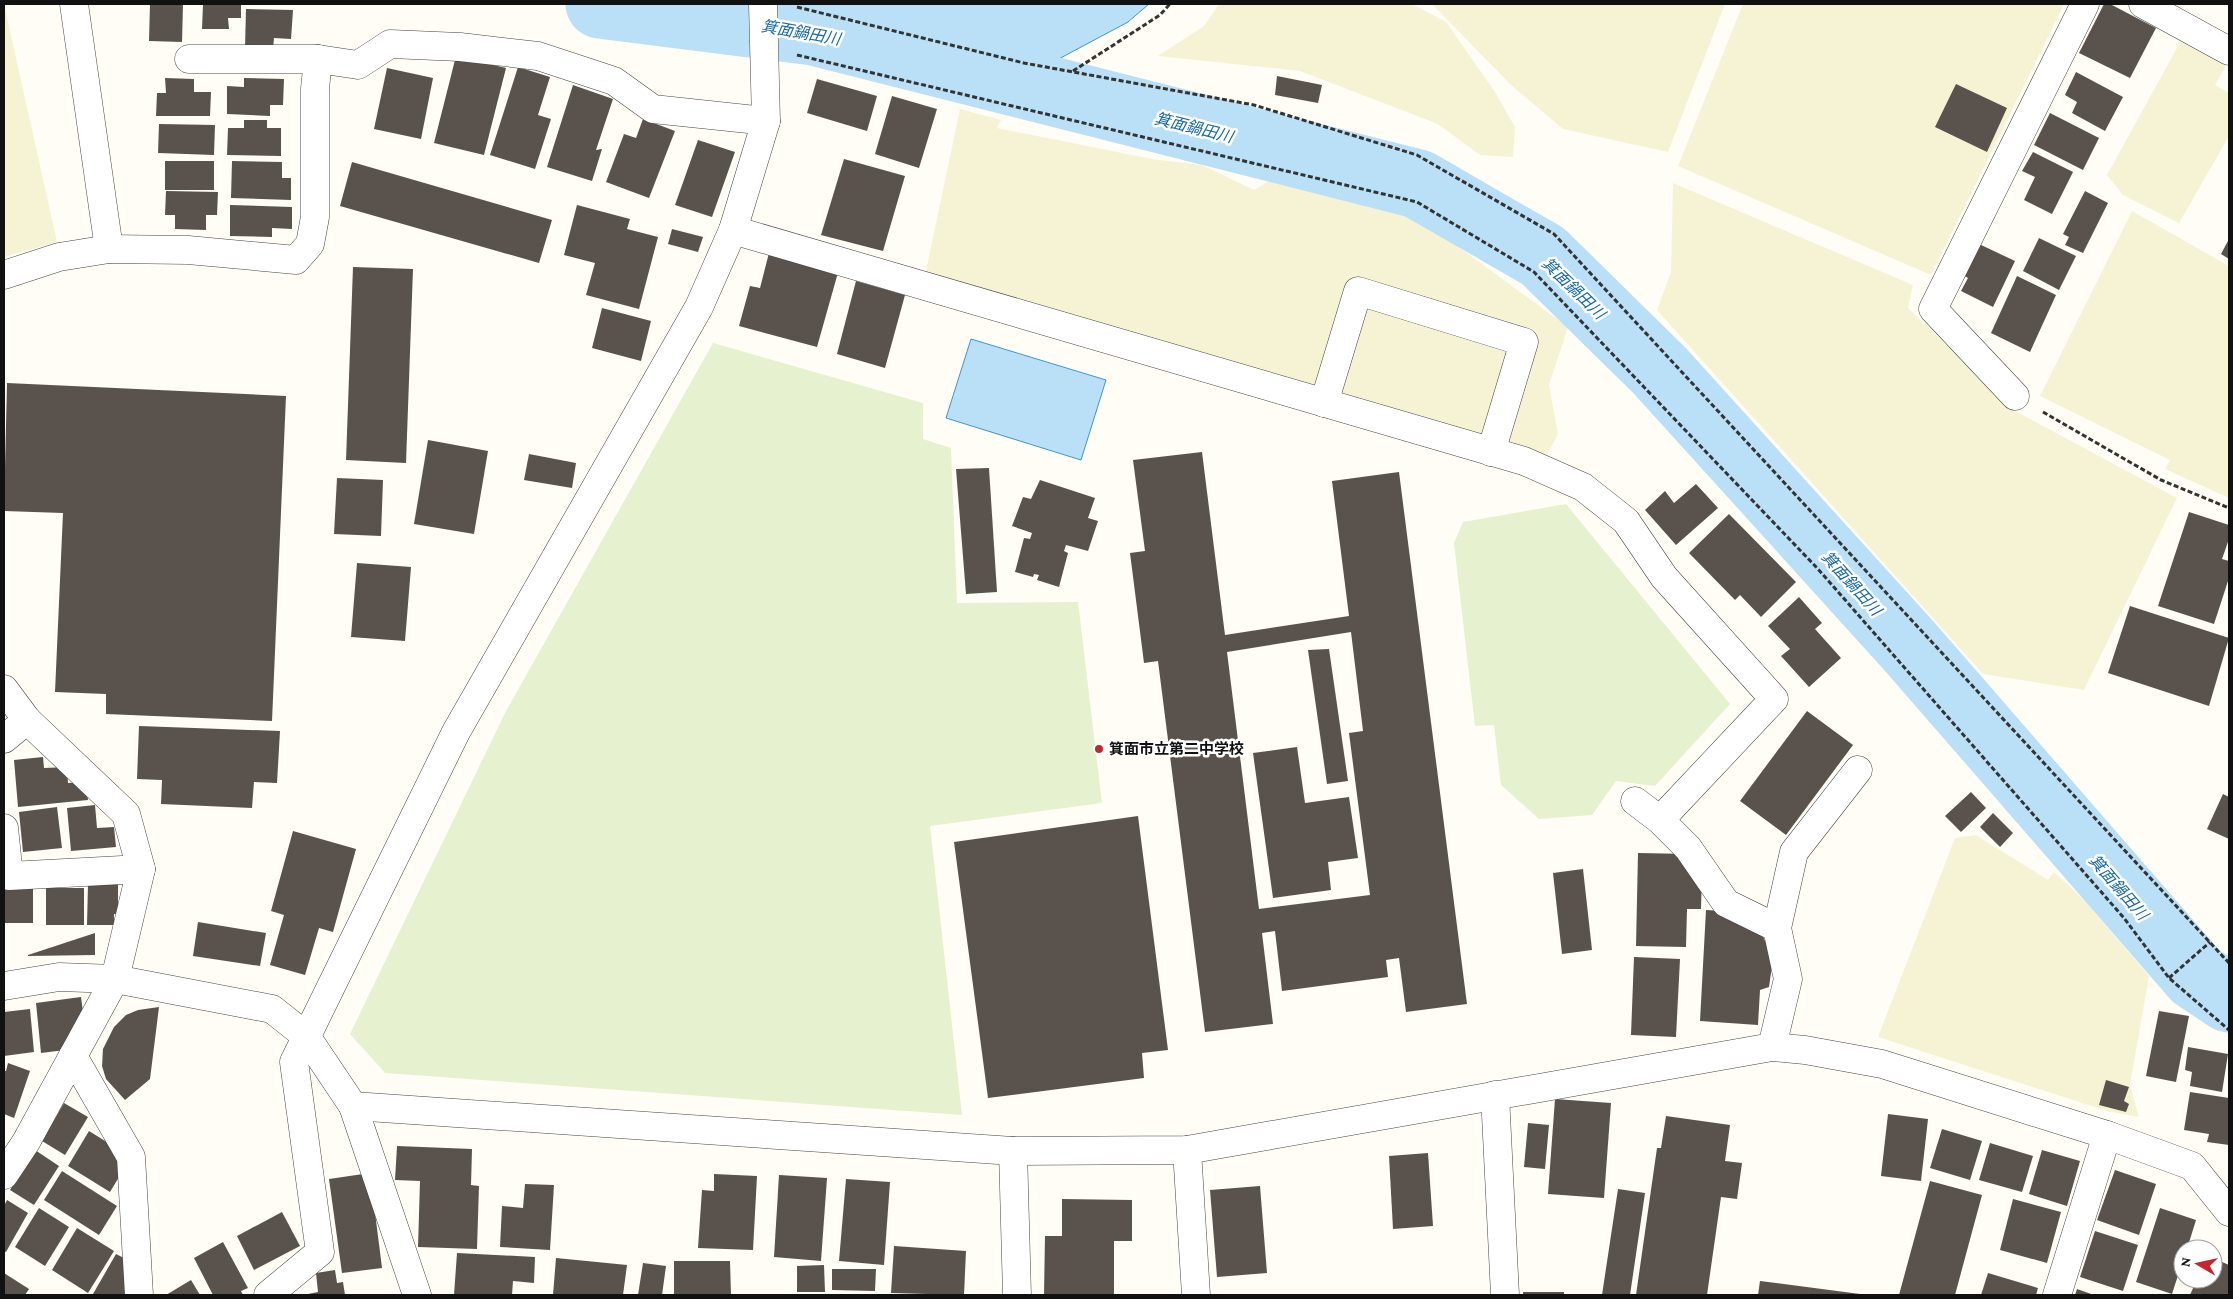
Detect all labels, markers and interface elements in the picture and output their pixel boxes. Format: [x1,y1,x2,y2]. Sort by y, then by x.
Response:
water label: 箕面鍋田川 [760,17,844,48]
water label: 箕面鍋田川 [1153,110,1237,146]
water label: 箕面鍋田川 [1539,254,1610,324]
water label: 箕面鍋田川 [1819,548,1886,620]
place label: 箕面市立第二中学校 [1109,741,1244,757]
marker: 箕面市立第二中学校 [1093,743,1105,755]
water label: 箕面鍋田川 [2086,852,2153,925]
north arrow [2173,1239,2223,1289]
text: N [2177,1256,2194,1268]

